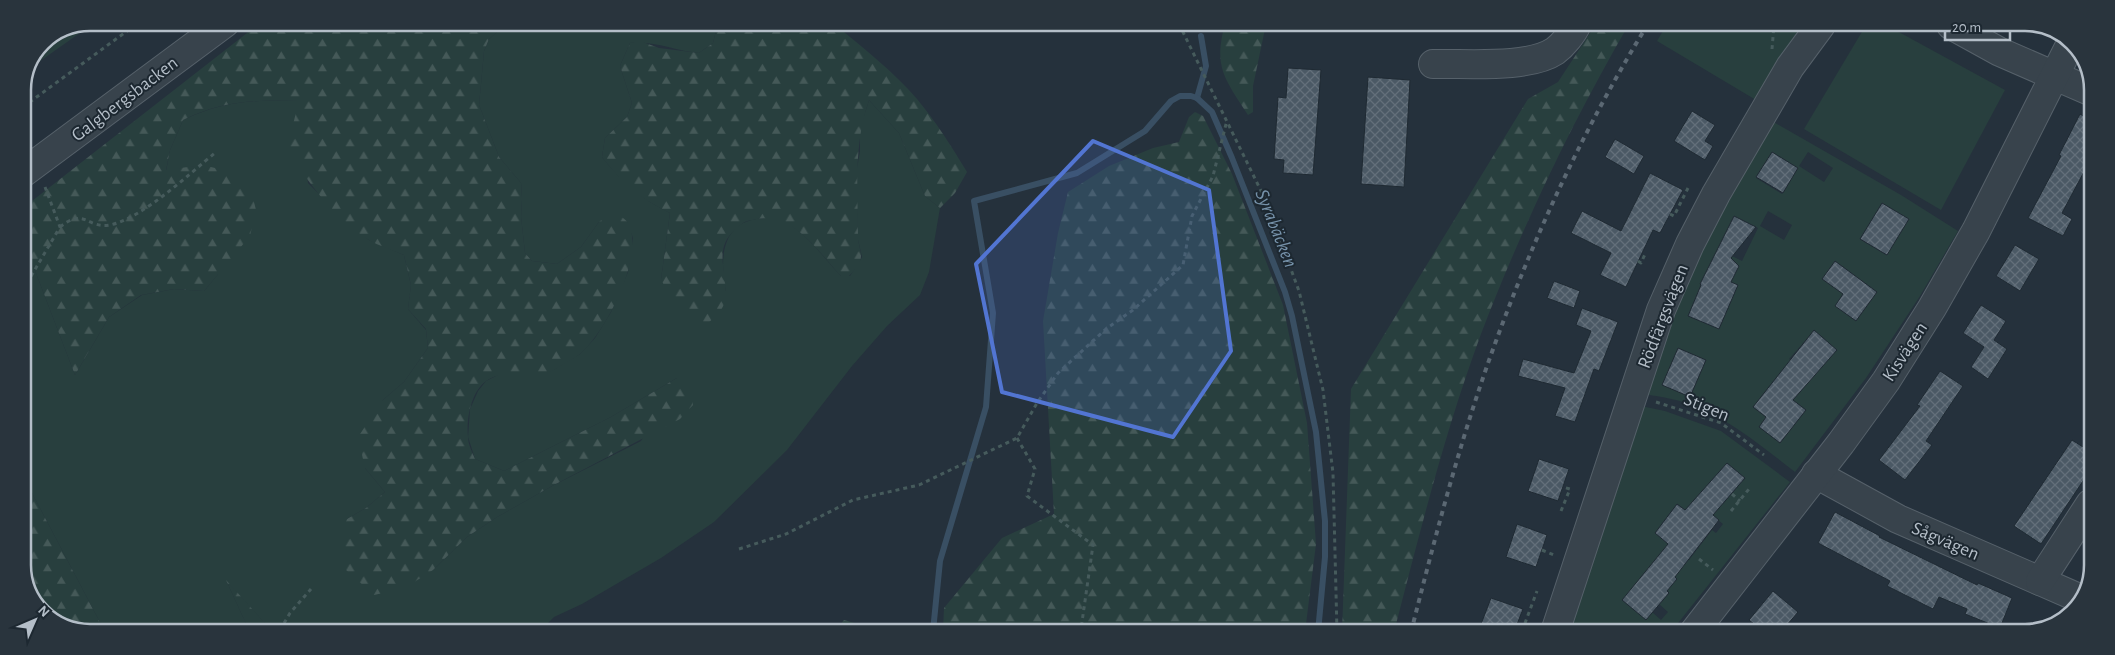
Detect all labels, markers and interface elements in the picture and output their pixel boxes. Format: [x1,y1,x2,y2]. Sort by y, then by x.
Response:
scale bar [1945,10,2010,42]
text: 20 m [1952,20,1981,35]
street label: Galgbergsbacken [68,53,182,145]
water label: Syrabäcken [1251,186,1301,270]
street label: Rödfärgsvägen [1635,262,1692,371]
street label: Kisvägen [1879,319,1931,385]
street label: Stigen [1681,390,1732,425]
street label: Sågvägen [1909,519,1982,564]
north arrow [10,595,60,645]
text: N [35,603,52,620]

